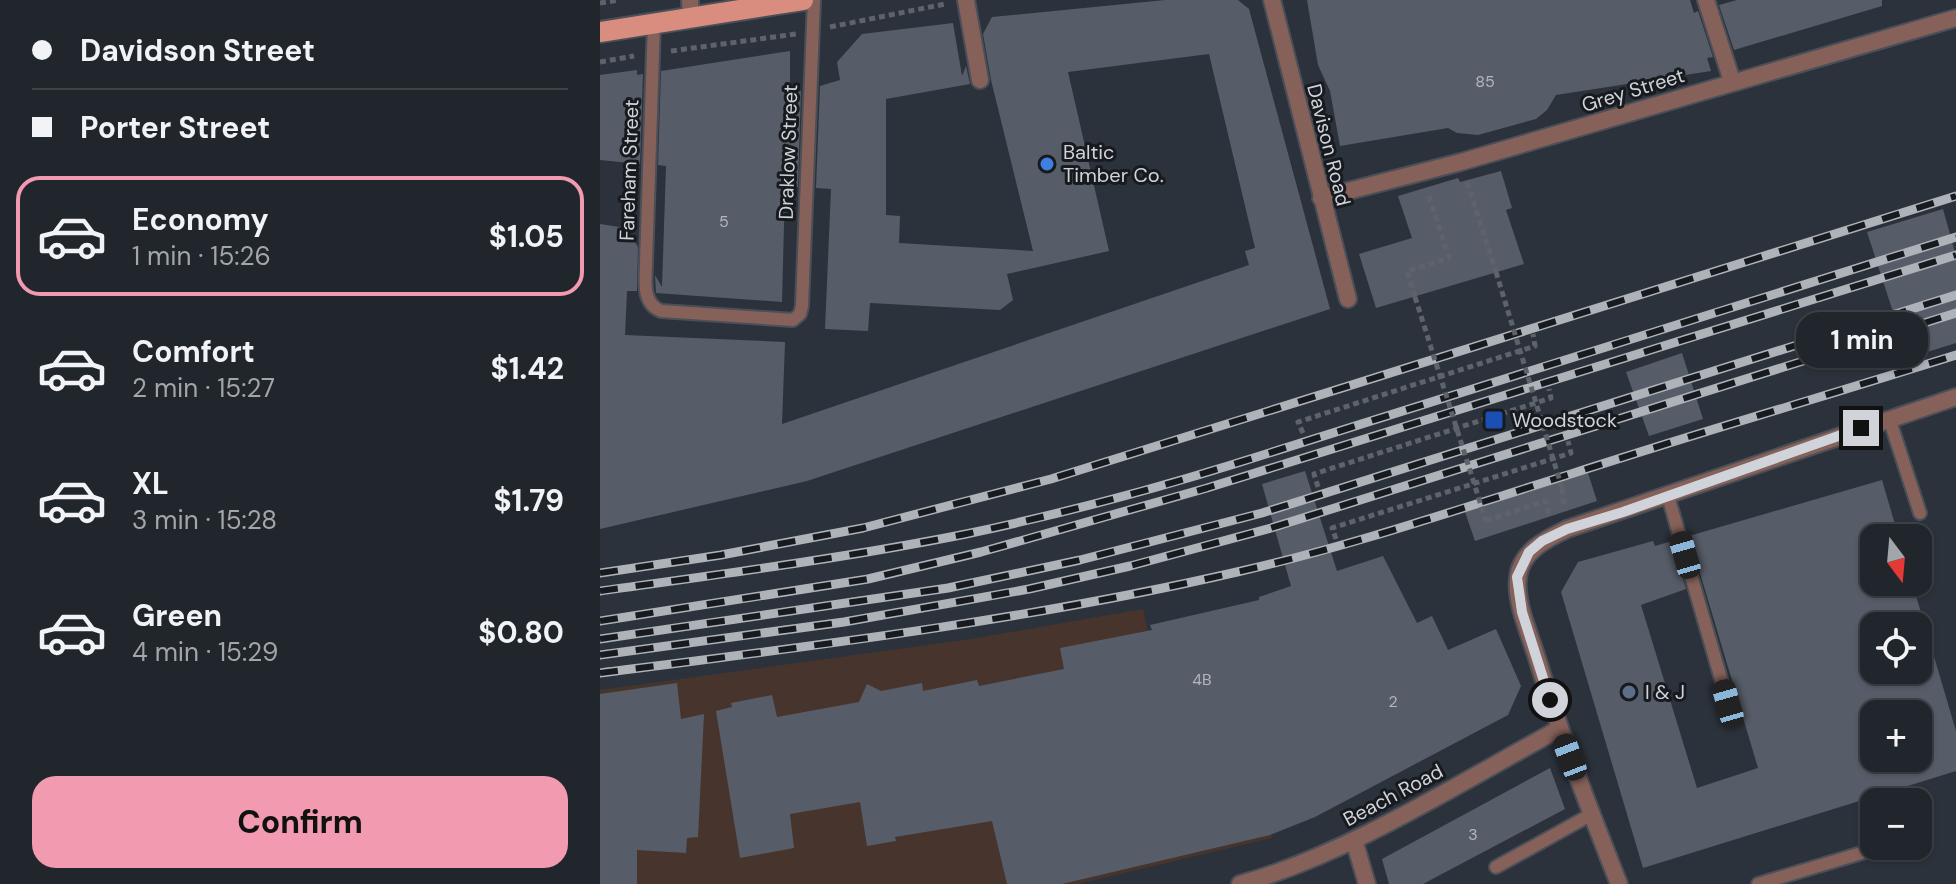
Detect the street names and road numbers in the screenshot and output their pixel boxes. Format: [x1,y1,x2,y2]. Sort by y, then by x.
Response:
street label: Grey Street [1578,62,1688,118]
street label: Davison Road [1301,81,1357,209]
street label: Draklow Street [773,84,803,220]
street label: Fareham Street [614,99,644,241]
street label: Beach Road [1339,758,1447,832]

